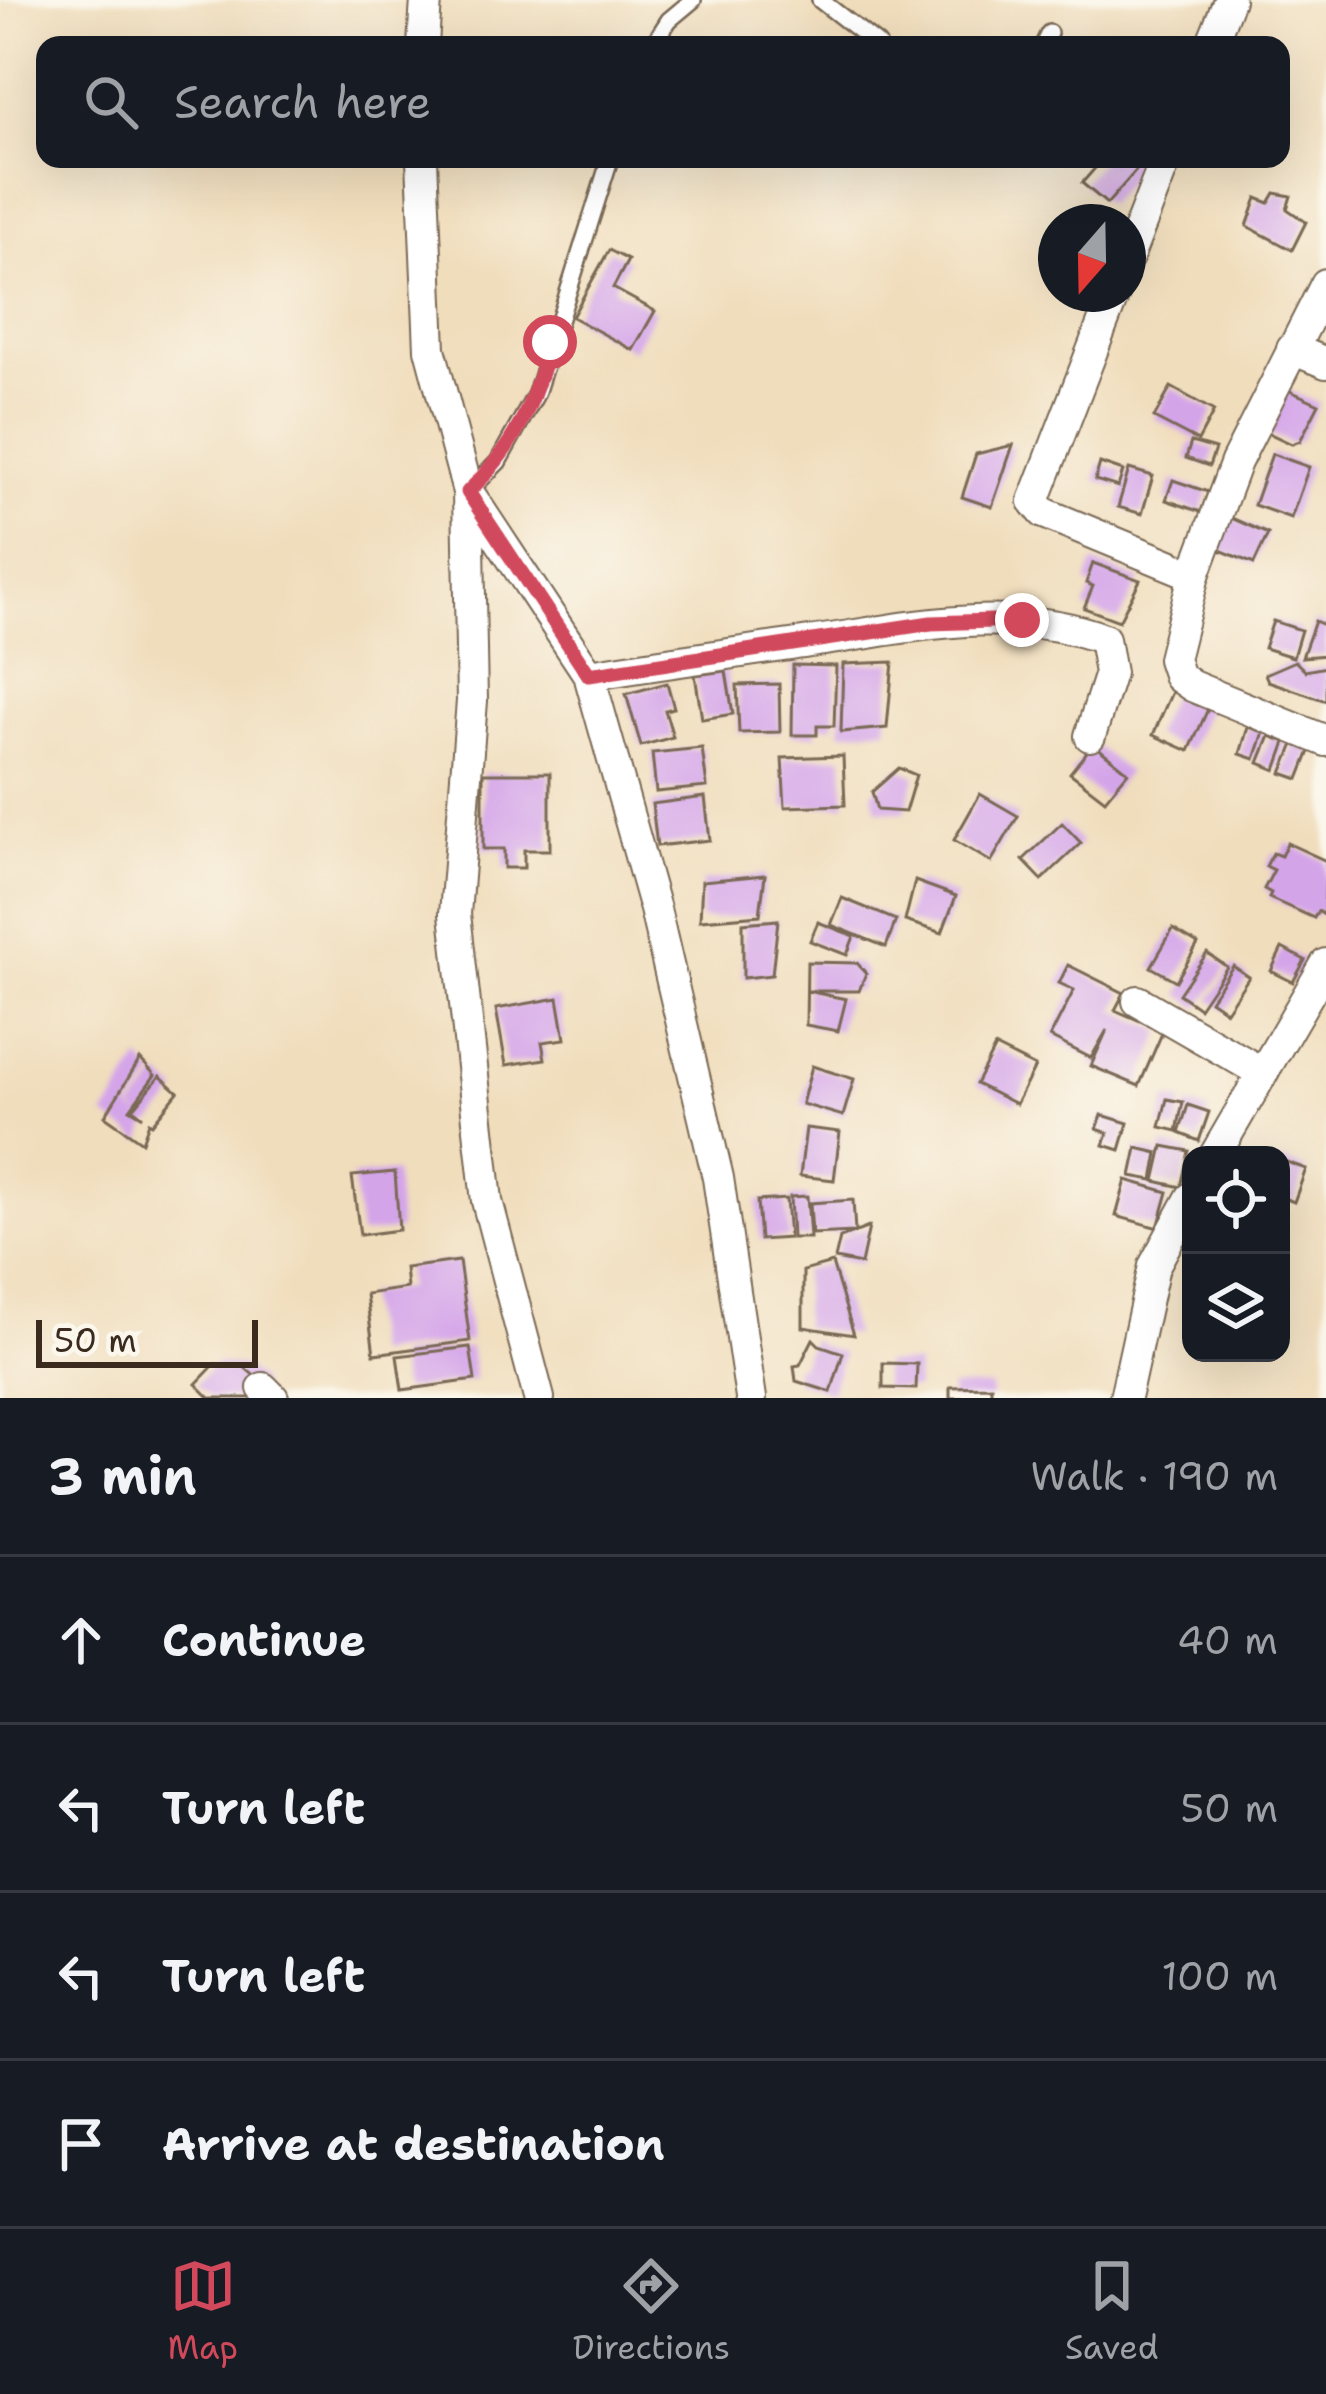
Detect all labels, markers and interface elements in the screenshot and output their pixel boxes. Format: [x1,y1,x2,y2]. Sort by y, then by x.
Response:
search box [36,36,1290,168]
icon: search [78,69,144,135]
text: Search here [174,72,431,132]
north arrow [1038,204,1146,312]
route start [523,315,577,369]
route end [995,593,1049,647]
map controls [1182,1146,1290,1362]
button: locate [1182,1146,1290,1254]
button: layers [1182,1254,1290,1362]
scale bar [36,1314,258,1367]
text: 50 m [54,1318,137,1363]
text: 3 min [48,1442,197,1510]
text: Walk · 190 m [1031,1450,1278,1502]
icon: ahead [48,1607,114,1673]
text: Continue [162,1610,366,1670]
text: 40 m [1177,1614,1278,1666]
icon: left [48,1775,114,1841]
text: Turn left [162,1778,365,1838]
text: 50 m [1180,1782,1278,1834]
icon: left [48,1943,114,2009]
text: Turn left [162,1946,365,2006]
text: 100 m [1162,1950,1278,2002]
icon: arrive [48,2111,114,2177]
text: Arrive at destination [162,2114,665,2174]
tab: Map [167,2253,238,2370]
tab: Directions [573,2253,730,2370]
tab: Saved [1065,2253,1159,2370]

